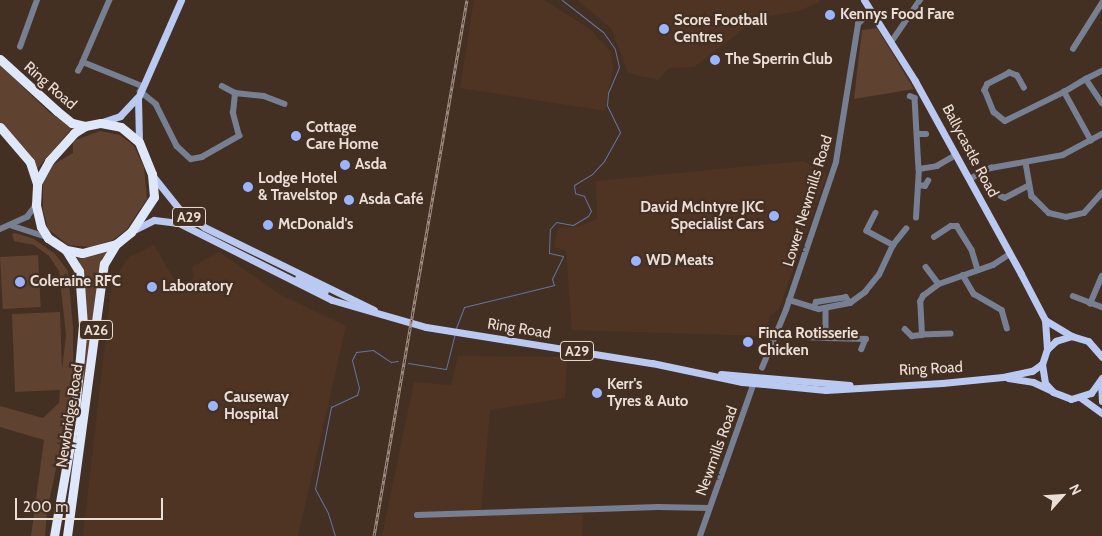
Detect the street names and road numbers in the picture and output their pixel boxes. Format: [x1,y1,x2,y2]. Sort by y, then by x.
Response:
street label: Ring Road [20,58,80,114]
street label: Ballycastle Road [938,101,1002,201]
street label: Lower Newmills Road [779,133,837,269]
road number: A29 [172,206,206,228]
street label: Ring Road [486,315,552,343]
road number: A26 [78,318,114,342]
road number: A29 [560,340,594,362]
street label: Ring Road [899,358,963,380]
street label: Newbridge Road [53,363,87,469]
street label: Newmills Road [692,404,742,498]

